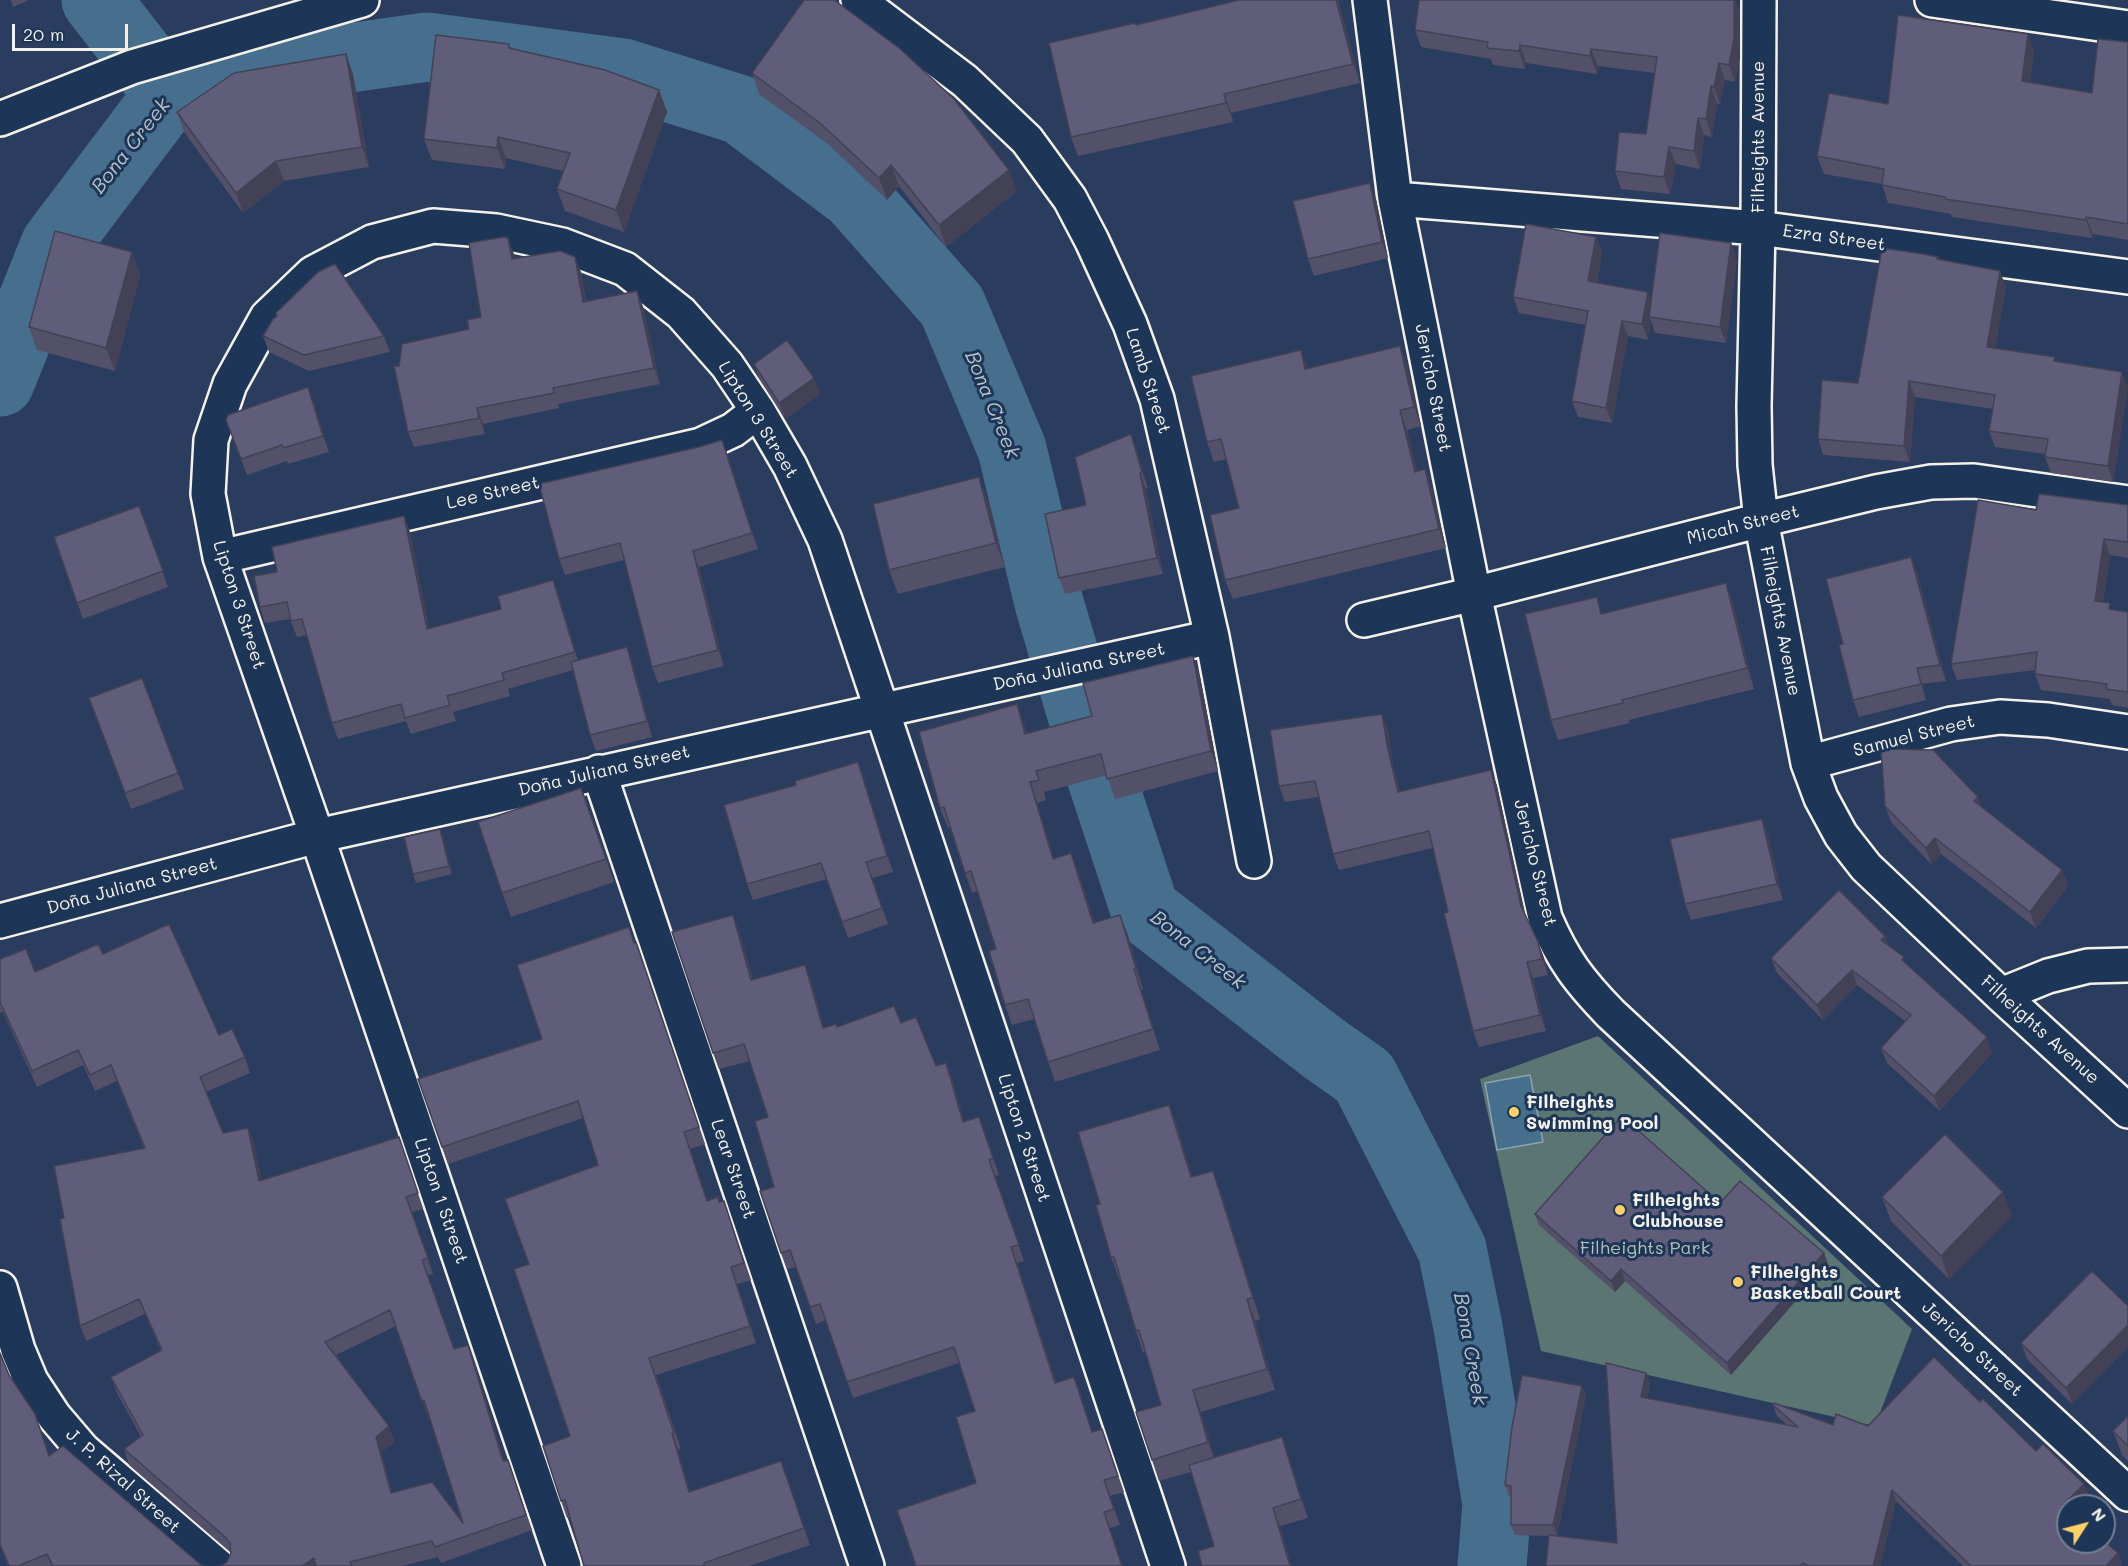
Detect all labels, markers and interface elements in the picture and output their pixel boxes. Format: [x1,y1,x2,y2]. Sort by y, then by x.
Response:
scale bar [15,12,130,50]
text: 20 m [23,22,64,46]
street label: Filheights Avenue [1747,61,1769,213]
water label: Bona Creek [86,94,176,198]
street label: Ezra Street [1781,220,1887,256]
street label: Jericho Street [1410,322,1456,454]
street label: Lamb Street [1121,326,1175,436]
water label: Bona Creek [960,348,1024,462]
street label: Lipton 3 Street [713,357,803,483]
street label: Lee Street [444,472,542,514]
street label: Micah Street [1685,501,1801,549]
street label: Lipton 3 Street [208,538,270,672]
street label: Filheights Avenue [1755,544,1805,698]
street label: Doña Juliana Street [991,638,1167,696]
street label: Samuel Street [1851,710,1977,762]
street label: Doña Juliana Street [516,741,692,801]
street label: Jericho Street [1509,797,1561,929]
street label: Doña Juliana Street [45,853,219,919]
water label: Bona Creek [1146,905,1250,995]
street label: Filheights Avenue [1976,971,2104,1089]
street label: Lipton 2 Street [993,1071,1055,1205]
place label: Filheights Swimming Pool [1526,1091,1658,1134]
marker: Filheights Swimming Pool [1507,1105,1521,1119]
street label: Lear Street [706,1116,760,1222]
street label: Lipton 1 Street [409,1135,473,1267]
place label: Filheights Clubhouse [1632,1189,1723,1232]
marker: Filheights Clubhouse [1613,1203,1627,1217]
park label: Filheights Park [1580,1237,1710,1259]
place label: Filheights Basketball Court [1750,1261,1901,1304]
marker: Filheights Basketball Court [1731,1275,1745,1289]
water label: Bona Creek [1448,1291,1492,1407]
street label: Jericho Street [1917,1297,2027,1401]
street label: J. P. Rizal Street [61,1424,185,1538]
north arrow [2056,1494,2116,1554]
text: N [2087,1503,2111,1525]

